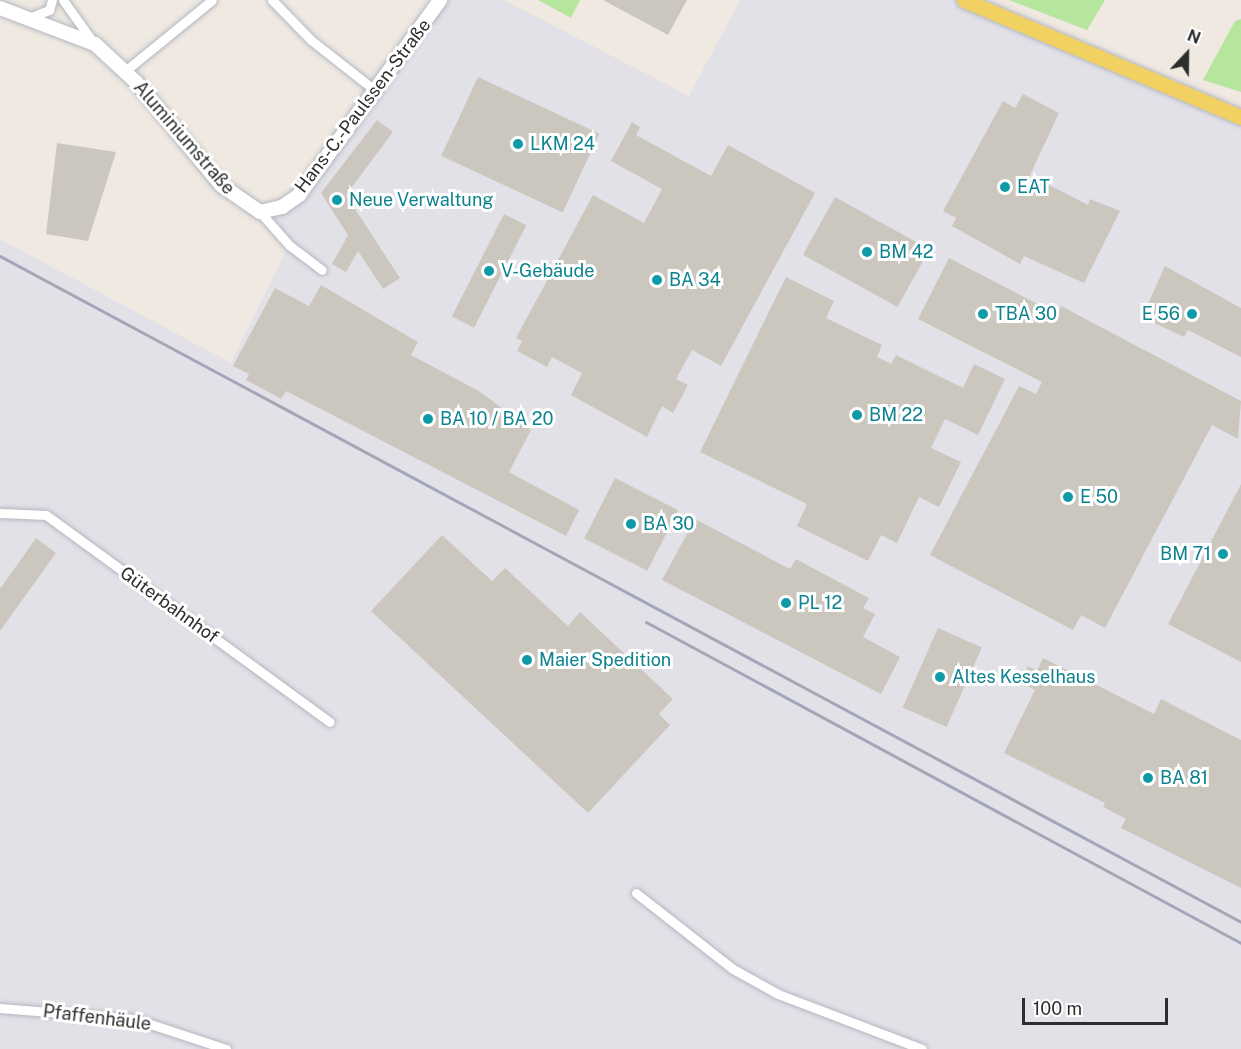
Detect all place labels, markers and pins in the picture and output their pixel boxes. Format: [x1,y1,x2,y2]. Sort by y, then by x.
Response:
place label: LKM 24 [530,133,595,155]
marker: LKM 24 [511,137,525,151]
place label: EAT [1017,176,1050,198]
marker: EAT [998,180,1012,194]
place label: Neue Verwaltung [349,189,494,211]
marker: Neue Verwaltung [330,193,344,207]
place label: BM 42 [879,241,934,263]
marker: BM 42 [860,245,874,259]
place label: V-Gebäude [501,260,594,282]
marker: V-Gebäude [482,264,496,278]
place label: BA 34 [669,269,721,291]
marker: BA 34 [650,273,664,287]
place label: TBA 30 [995,303,1057,325]
place label: E 56 [1142,303,1180,325]
marker: TBA 30 [976,307,990,321]
marker: E 56 [1185,307,1199,321]
place label: BM 22 [869,404,923,426]
place label: BA 10 / BA 20 [440,408,553,430]
marker: BM 22 [850,408,864,422]
marker: BA 10 / BA 20 [421,412,435,426]
place label: E 50 [1080,486,1118,508]
marker: E 50 [1061,490,1075,504]
place label: BA 30 [643,513,694,535]
marker: BA 30 [624,517,638,531]
place label: BM 71 [1160,543,1211,565]
marker: BM 71 [1216,547,1230,561]
place label: PL 12 [798,592,842,614]
marker: PL 12 [779,596,793,610]
place label: Maier Spedition [539,649,671,671]
marker: Maier Spedition [520,653,534,667]
place label: Altes Kesselhaus [952,666,1095,688]
marker: Altes Kesselhaus [933,670,947,684]
place label: BA 81 [1160,767,1208,789]
marker: BA 81 [1141,771,1155,785]

